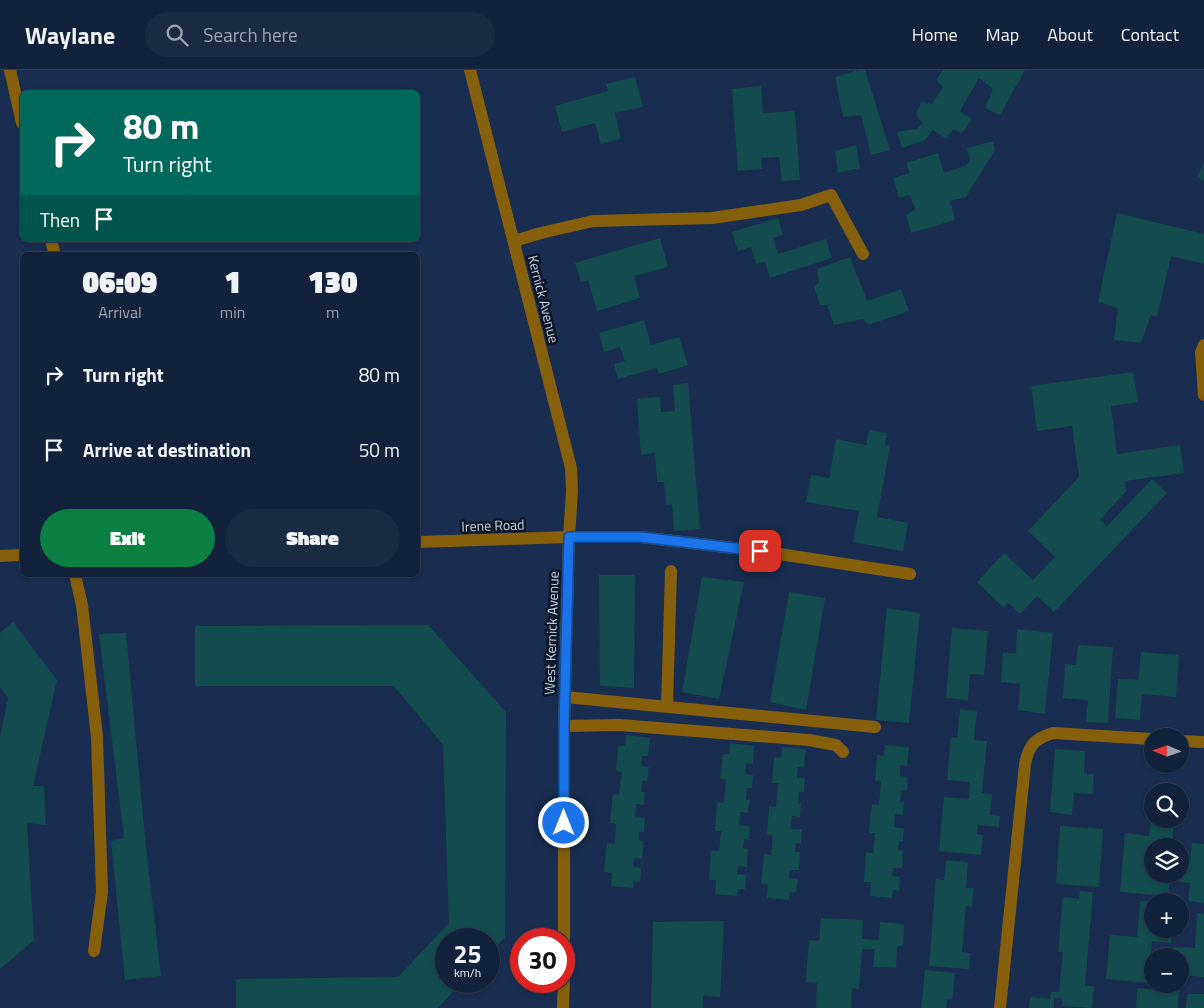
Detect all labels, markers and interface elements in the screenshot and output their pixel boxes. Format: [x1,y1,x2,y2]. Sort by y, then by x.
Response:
search box [145,12,495,57]
text: Waylane [25,17,115,53]
text: Search here [203,20,298,49]
icon: search [163,21,191,49]
text: Home [912,21,958,48]
text: Map [986,21,1019,48]
text: About [1047,21,1093,48]
text: Contact [1121,21,1179,48]
text: 80 m [123,99,199,153]
icon: right [40,110,105,175]
text: Turn right [123,147,212,181]
text: Then [40,205,80,234]
icon: arrive [90,205,118,233]
street label: Kernick Avenue [523,253,565,345]
text: 06:09 [83,259,157,305]
text: 1 [224,259,241,305]
text: 130 [308,259,357,305]
text: Arrival [98,300,142,324]
text: min [220,300,245,324]
text: m [326,300,339,324]
text: Turn right [83,360,164,389]
text: 80 m [359,360,400,389]
icon: right [40,361,68,389]
text: Arrive at destination [83,435,251,464]
text: 50 m [359,435,400,464]
icon: arrive [40,436,68,464]
button: Exit [40,509,215,567]
button: Share [225,509,400,567]
street label: Irene Road [461,513,525,537]
pin [739,530,781,572]
icon: arrive [746,537,774,565]
street label: West Kernick Avenue [538,571,564,695]
north arrow [1144,728,1189,772]
map controls [1144,728,1189,993]
button: search [1144,783,1189,828]
position arrow [537,796,589,848]
button: layers [1144,838,1189,883]
button: + [1144,893,1189,938]
speed limit sign: 30 [510,928,575,993]
text: 25 [453,935,482,973]
button: − [1144,948,1189,993]
text: km/h [454,963,481,982]

